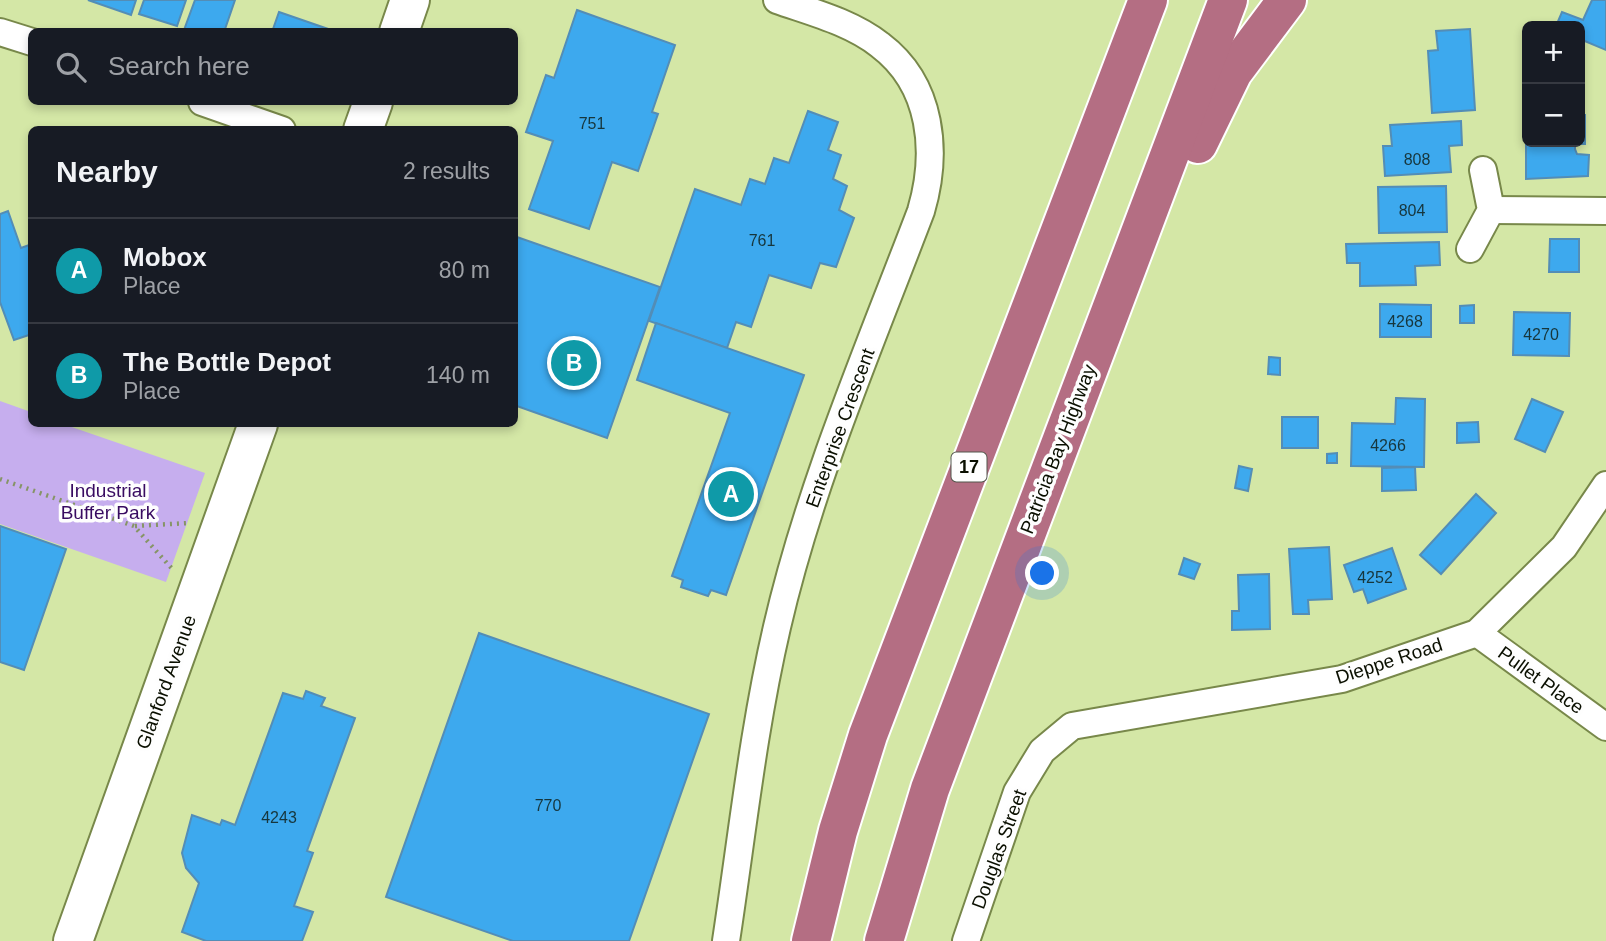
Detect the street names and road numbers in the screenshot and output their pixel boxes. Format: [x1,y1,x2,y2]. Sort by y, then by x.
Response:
street label: Enterprise Crescent [801,345,879,510]
street label: Patricia Bay Highway [1016,361,1100,537]
road number: 17 [951,452,986,481]
street label: Glanford Avenue [132,612,200,752]
street label: Dieppe Road [1333,634,1445,688]
street label: Pullet Place [1494,642,1588,718]
street label: Douglas Street [968,786,1031,912]

